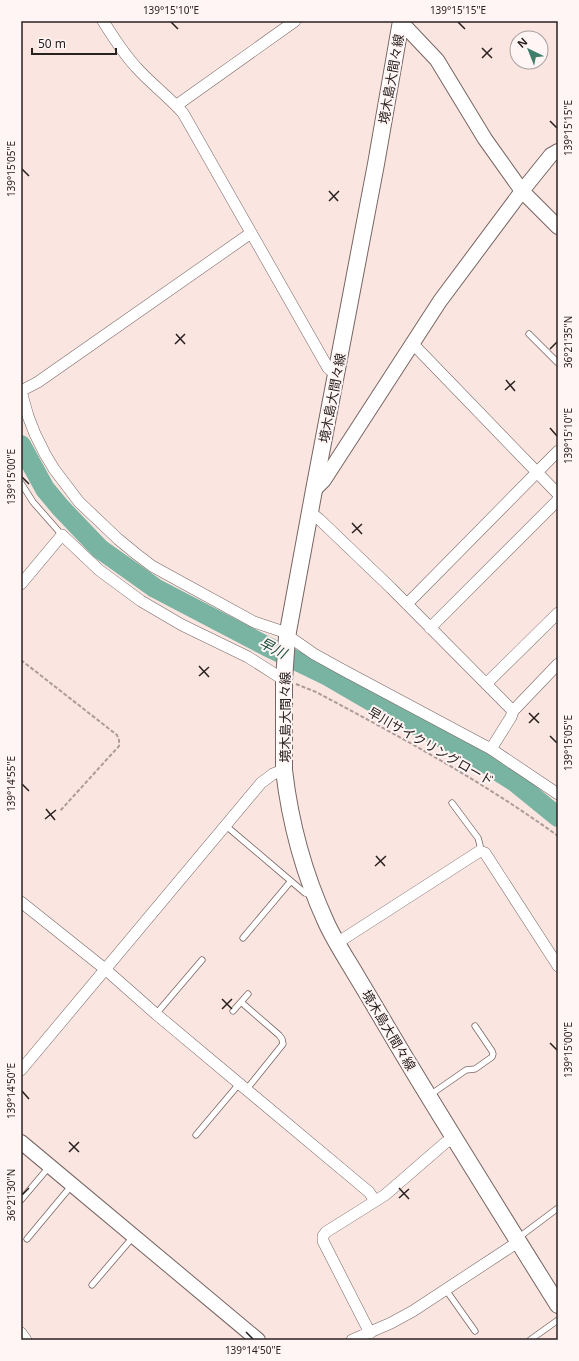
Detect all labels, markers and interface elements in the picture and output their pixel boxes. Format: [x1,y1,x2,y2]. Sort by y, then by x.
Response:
text: 139°15'10"E [143,3,199,17]
text: 139°15'15"E [430,3,486,17]
scale bar [32,30,116,56]
north arrow [509,30,549,70]
street label: 境木島大間々線 [374,33,408,125]
text: N [513,34,530,51]
text: 50 m [38,35,66,52]
text: 139°15'15"E [561,100,575,156]
text: 139°15'05"E [4,141,18,197]
text: 36°21'35"N [561,316,575,368]
street label: 境木島大間々線 [314,352,350,444]
text: 139°15'10"E [561,408,575,464]
text: 139°15'00"E [4,449,18,505]
water label: 早川 [256,633,292,663]
street label: 境木島大間々線 [276,671,294,763]
street label: 早川サイクリングロード [365,703,497,789]
text: 139°15'05"E [561,715,575,771]
text: 139°14'55"E [4,756,18,812]
street label: 境木島大間々線 [358,986,420,1074]
text: 139°15'00"E [561,1022,575,1078]
text: 139°14'50"E [4,1063,18,1119]
text: 36°21'30"N [4,1169,18,1221]
text: 139°14'50"E [225,1343,281,1357]

